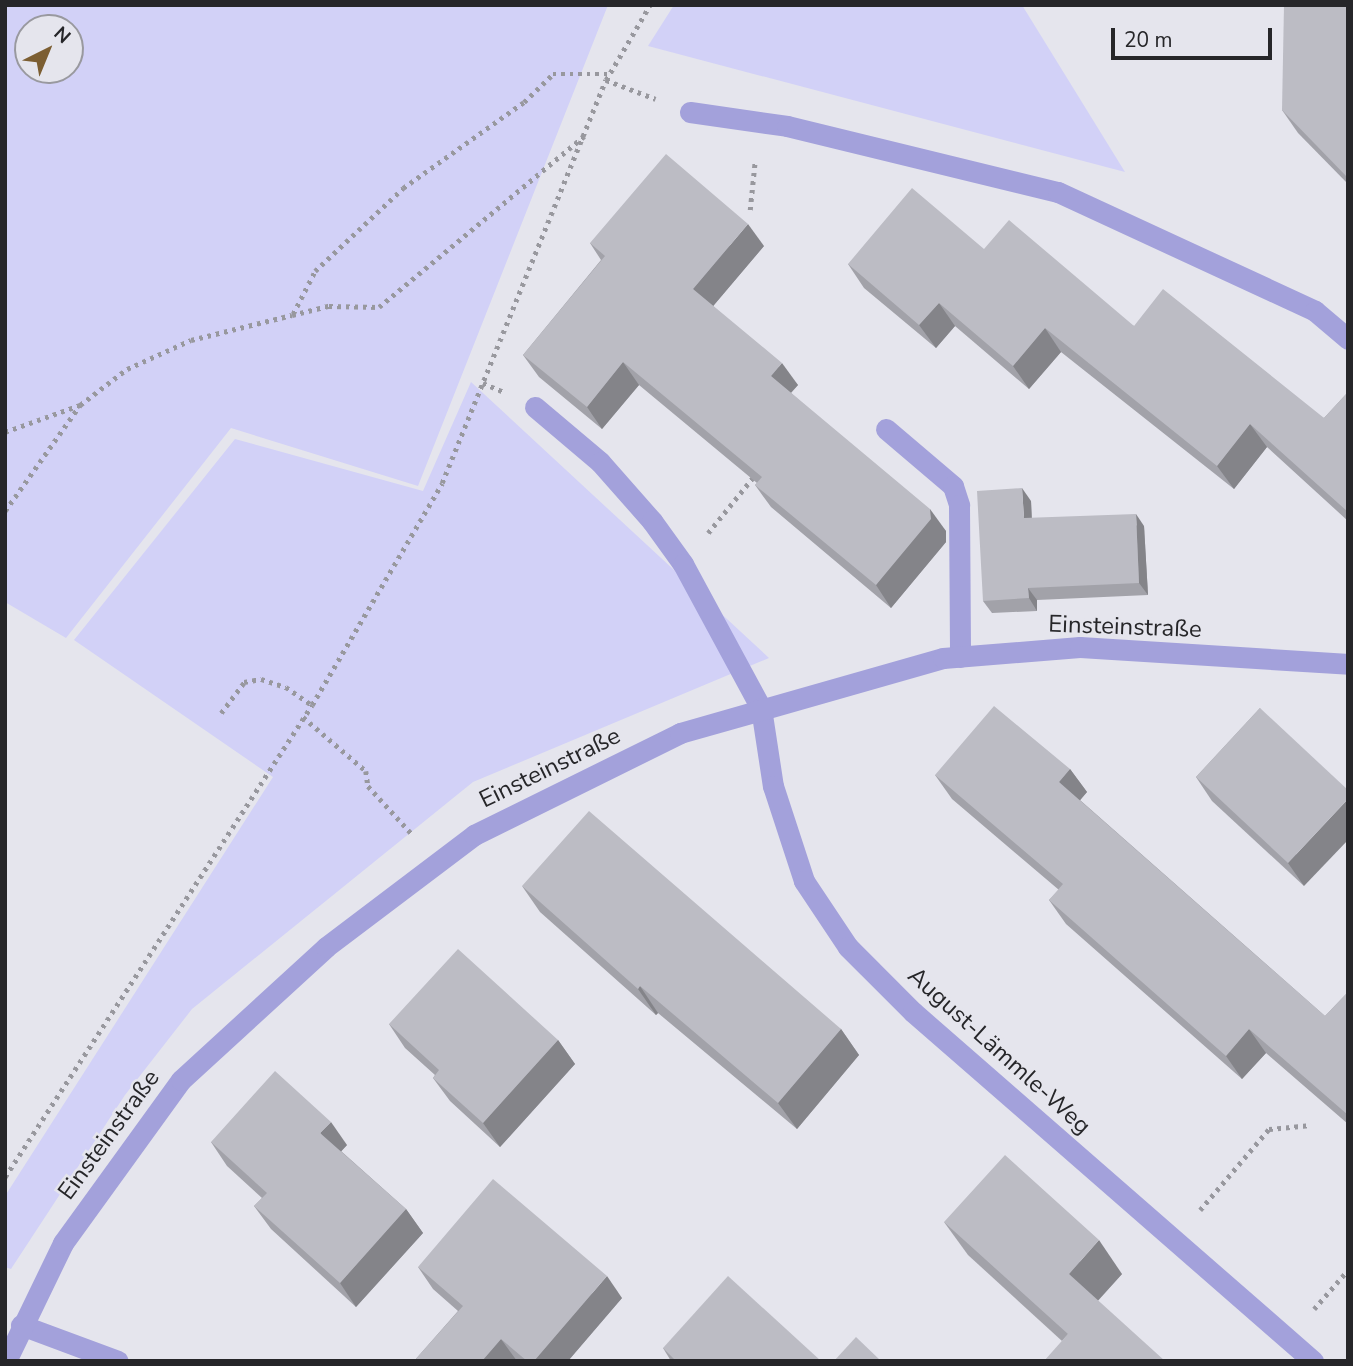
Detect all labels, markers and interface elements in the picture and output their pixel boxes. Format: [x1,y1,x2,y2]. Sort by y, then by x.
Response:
north arrow [14,14,84,84]
scale bar [1115,14,1276,58]
text: N [48,21,76,49]
text: 20 m [1124,26,1173,54]
street label: Einsteinstraße [1048,610,1202,644]
street label: Einsteinstraße [475,721,625,815]
street label: August-Lämmle-Weg [902,961,1096,1141]
street label: Einsteinstraße [52,1064,166,1206]

